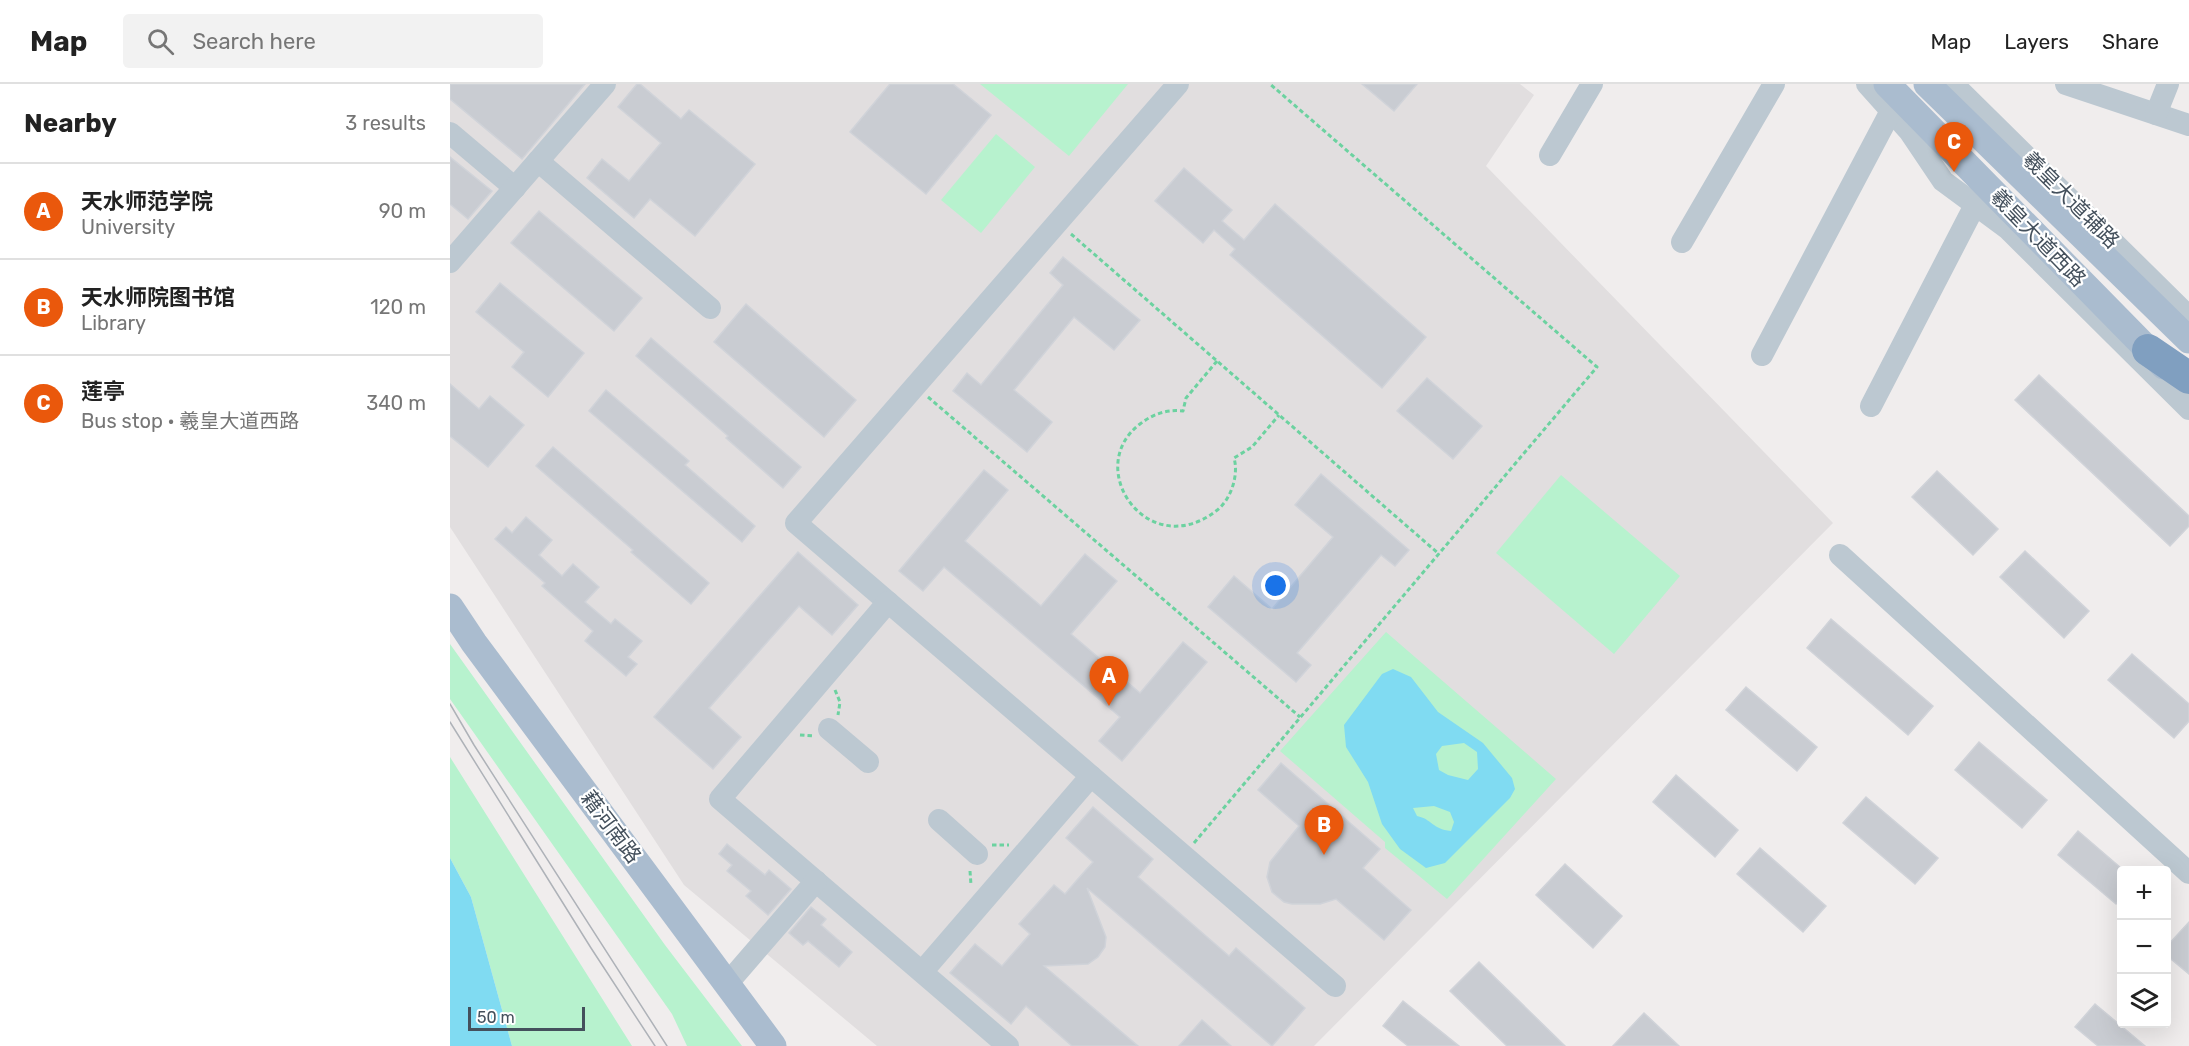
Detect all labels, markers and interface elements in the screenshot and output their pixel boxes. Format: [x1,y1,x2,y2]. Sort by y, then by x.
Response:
search box [123,14,543,68]
text: Map [30,25,87,58]
icon: search [144,25,177,58]
text: Search here [192,28,316,55]
text: Map [1930,29,1971,54]
text: Layers [2004,29,2069,54]
text: Share [2102,29,2159,54]
text: Nearby [24,108,117,139]
text: 3 results [345,111,426,135]
pin: C [1934,122,1974,172]
street label: 羲皇大道辅路 [2018,146,2125,253]
street label: 羲皇大道西路 [1986,184,2091,292]
text: 天水师范学院 [81,188,213,215]
text: A [36,199,51,223]
text: 90 m [379,199,426,223]
text: University [81,215,175,239]
text: 天水师院图书馆 [81,284,235,311]
text: B [36,295,51,319]
text: 120 m [370,295,426,319]
text: Library [81,311,146,335]
text: 莲亭 [81,378,125,405]
text: C [36,391,51,415]
text: 340 m [366,391,426,415]
text: Bus stop · 羲皇大道西路 [81,409,299,433]
your location [1261,571,1290,600]
pin: A [1090,656,1128,706]
street label: 藉河南路 [576,786,647,868]
pin: B [1304,806,1344,855]
map controls [2117,866,2171,1028]
button: + [2117,866,2171,920]
button: − [2117,920,2171,974]
button: layers [2117,974,2171,1028]
scale bar [468,1004,585,1032]
text: 50 m [477,1008,515,1027]

